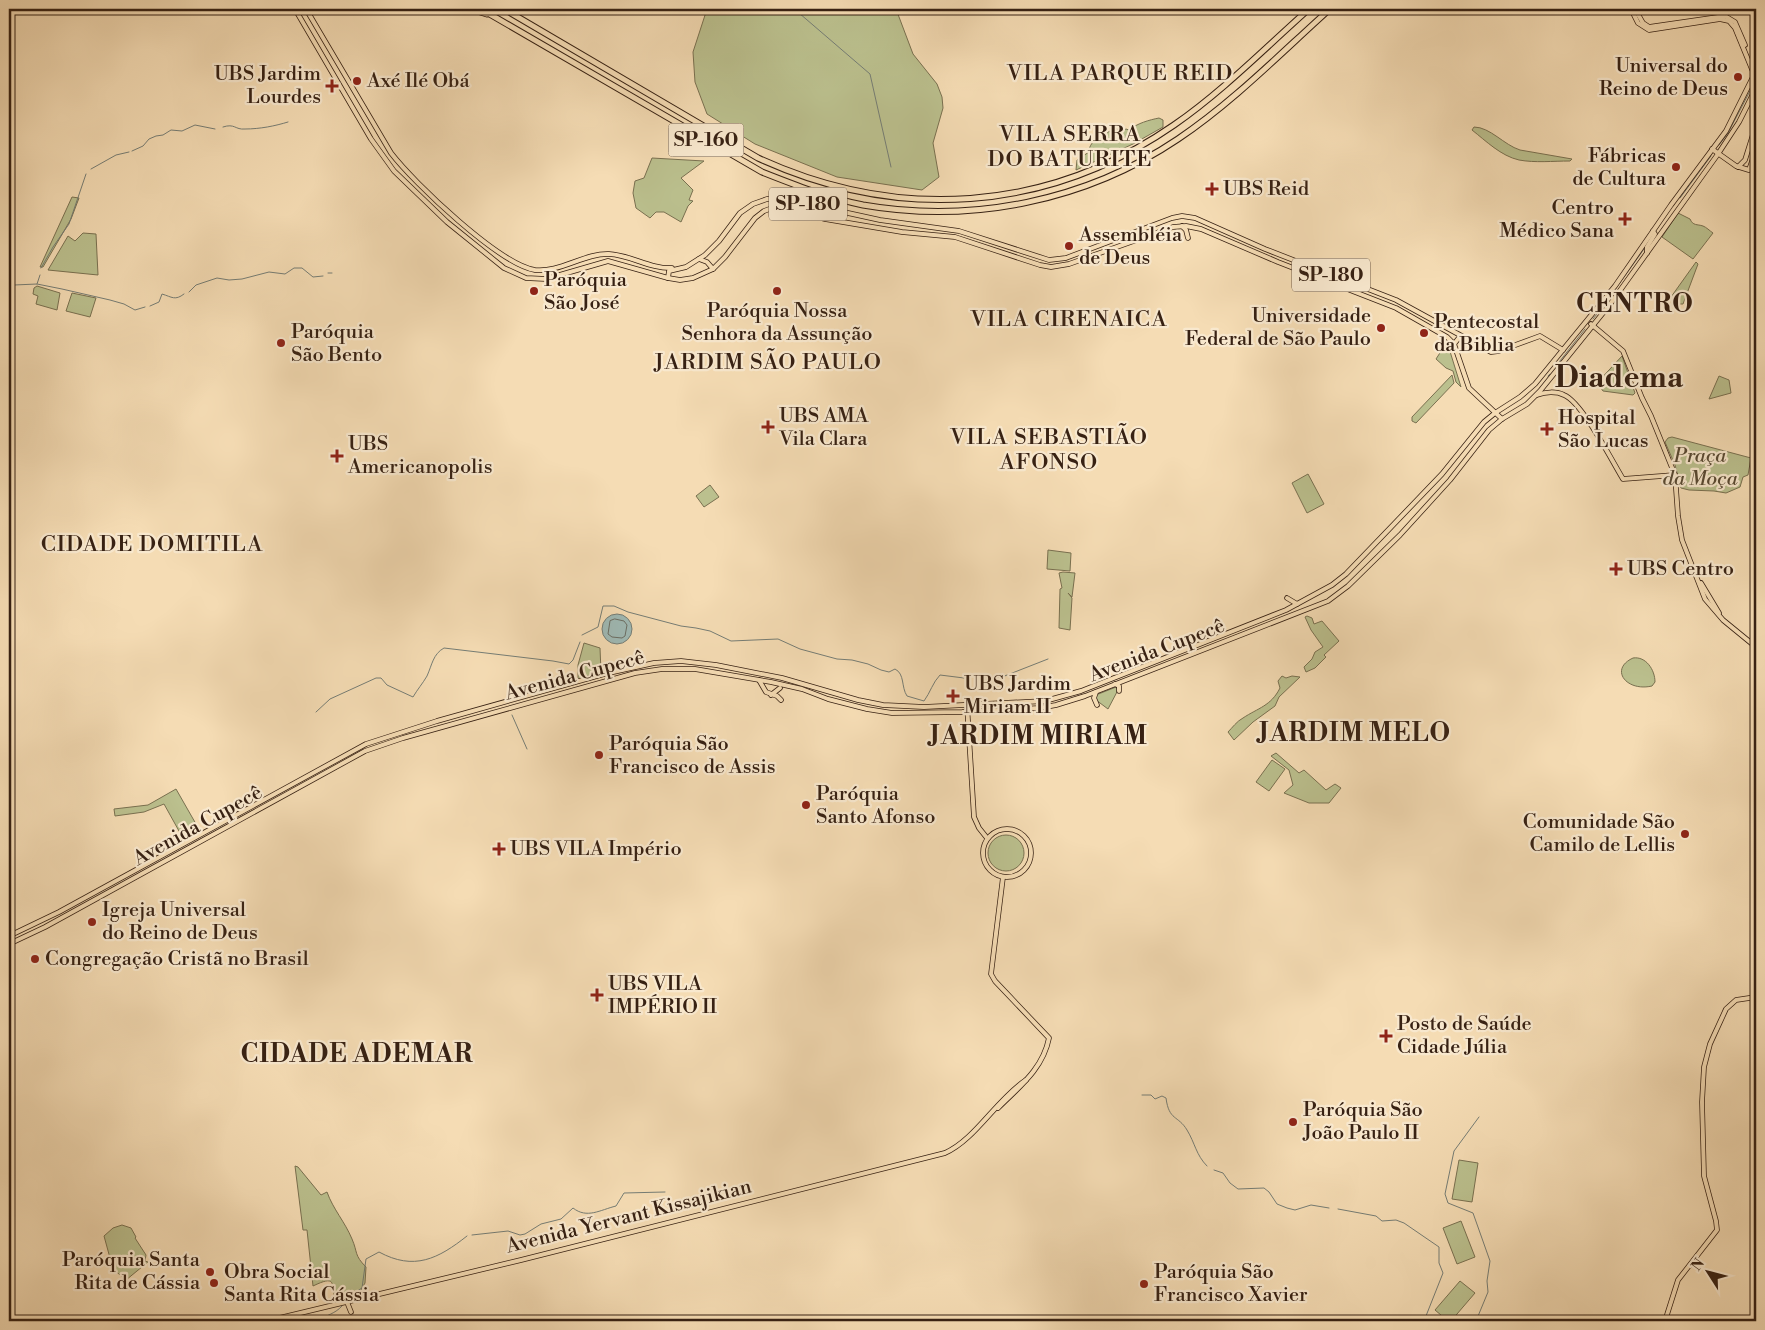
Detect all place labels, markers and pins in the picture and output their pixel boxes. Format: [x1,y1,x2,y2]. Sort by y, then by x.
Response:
place label: Universal do Reino de Deus [1599,54,1728,102]
place label: UBS Jardim Lourdes [214,62,321,110]
place label: Axé Ilé Obá [366,69,470,94]
marker: Universal do Reino de Deus [1732,71,1744,83]
marker: Axé Ilé Obá [351,75,363,87]
marker: UBS Jardim Lourdes [325,79,339,93]
place label: Fábricas de Cultura [1572,144,1667,192]
marker: Fábricas de Cultura [1670,161,1682,173]
place label: UBS Reid [1223,177,1310,202]
marker: UBS Reid [1205,182,1219,196]
place label: Centro Médico Sana [1499,196,1615,244]
marker: Centro Médico Sana [1618,212,1632,226]
place label: Assembléia de Deus [1078,223,1183,271]
marker: Assembléia de Deus [1063,240,1075,252]
place label: Paróquia São José [544,268,628,316]
marker: Paróquia São José [528,285,540,297]
marker: Paróquia Nossa Senhora da Assunção [771,285,783,297]
place label: Paróquia Nossa Senhora da Assunção [681,299,873,347]
place label: Universidade Federal de São Paulo [1185,304,1371,352]
place label: Pentecostal da Biblia [1434,310,1539,358]
place label: Paróquia São Bento [291,320,382,368]
marker: Universidade Federal de São Paulo [1375,322,1387,334]
marker: Pentecostal da Biblia [1418,327,1430,339]
marker: Paróquia São Bento [275,337,287,349]
place label: UBS AMA Vila Clara [778,404,870,452]
place label: Hospital São Lucas [1558,406,1649,454]
marker: UBS AMA Vila Clara [761,420,775,434]
marker: Hospital São Lucas [1540,422,1554,436]
place label: UBS Americanopolis [347,432,492,480]
marker: UBS Americanopolis [330,449,344,463]
place label: UBS Centro [1627,557,1734,582]
marker: UBS Centro [1609,562,1623,576]
place label: UBS Jardim Miriam II [964,672,1071,720]
marker: UBS Jardim Miriam II [946,689,960,703]
place label: Paróquia São Francisco de Assis [609,732,776,780]
marker: Paróquia São Francisco de Assis [593,749,605,761]
place label: Paróquia Santo Afonso [816,782,935,830]
marker: Paróquia Santo Afonso [800,799,812,811]
place label: Comunidade São Camilo de Lellis [1523,810,1675,858]
marker: Comunidade São Camilo de Lellis [1679,828,1691,840]
place label: UBS VILA Império [510,837,682,862]
marker: UBS VILA Império [492,842,506,856]
place label: Igreja Universal do Reino de Deus [102,898,258,946]
marker: Igreja Universal do Reino de Deus [86,916,98,928]
place label: Congregação Cristã no Brasil [45,947,309,972]
marker: Congregação Cristã no Brasil [29,953,41,965]
place label: UBS VILA IMPÉRIO II [608,972,717,1020]
marker: UBS VILA IMPÉRIO II [590,988,604,1002]
place label: Posto de Saúde Cidade Júlia [1397,1012,1532,1060]
marker: Posto de Saúde Cidade Júlia [1379,1029,1393,1043]
place label: Paróquia São João Paulo II [1302,1098,1423,1146]
marker: Paróquia São João Paulo II [1287,1116,1299,1128]
place label: Paróquia Santa Rita de Cássia [62,1248,201,1296]
place label: Obra Social Santa Rita Cássia [224,1260,380,1308]
place label: Paróquia São Francisco Xavier [1154,1260,1308,1308]
marker: Paróquia Santa Rita de Cássia [204,1266,216,1278]
marker: Obra Social Santa Rita Cássia [208,1277,220,1289]
marker: Paróquia São Francisco Xavier [1138,1278,1150,1290]

